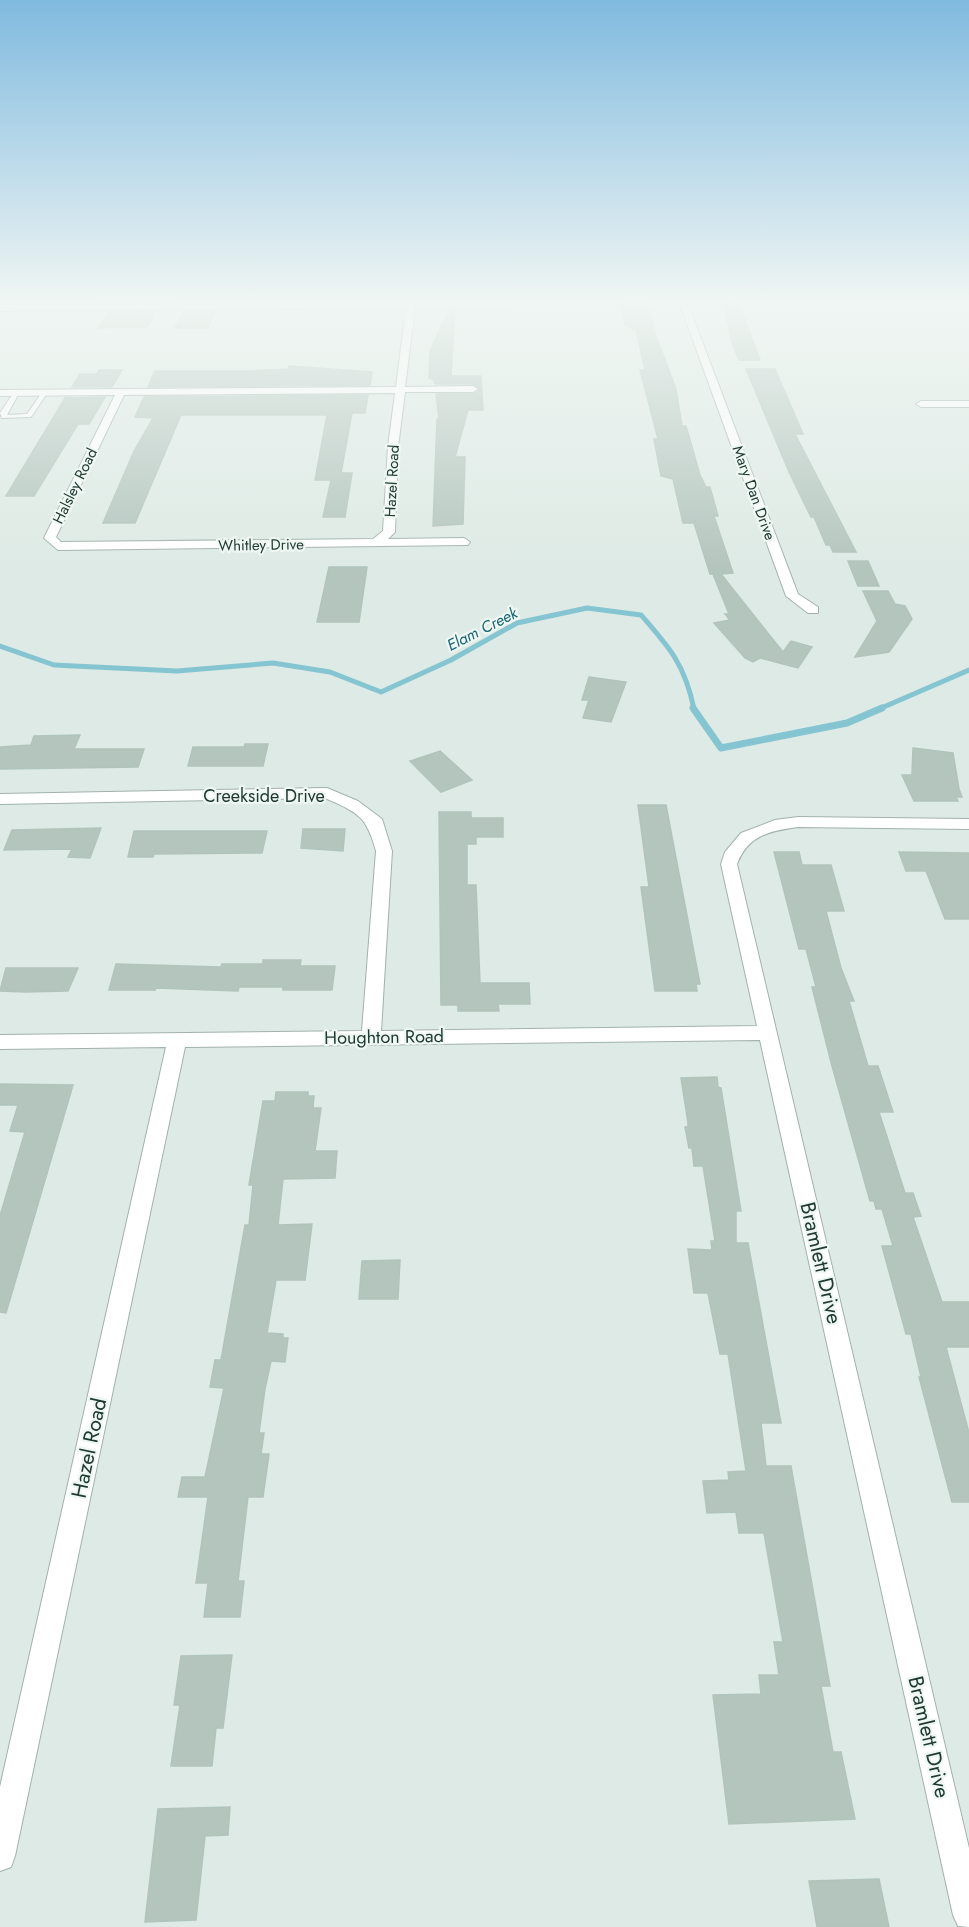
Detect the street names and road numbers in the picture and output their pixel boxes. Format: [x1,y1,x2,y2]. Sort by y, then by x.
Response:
street label: Mary Dan Drive [727,443,781,544]
street label: Halsley Road [47,444,103,528]
street label: Hazel Road [379,444,405,518]
street label: Whitley Drive [218,533,304,557]
street label: Creekside Drive [203,783,325,809]
street label: Houghton Road [324,1023,444,1051]
street label: Bramlett Drive [792,1199,850,1327]
street label: Hazel Road [64,1395,114,1501]
street label: Bramlett Drive [900,1673,958,1801]

